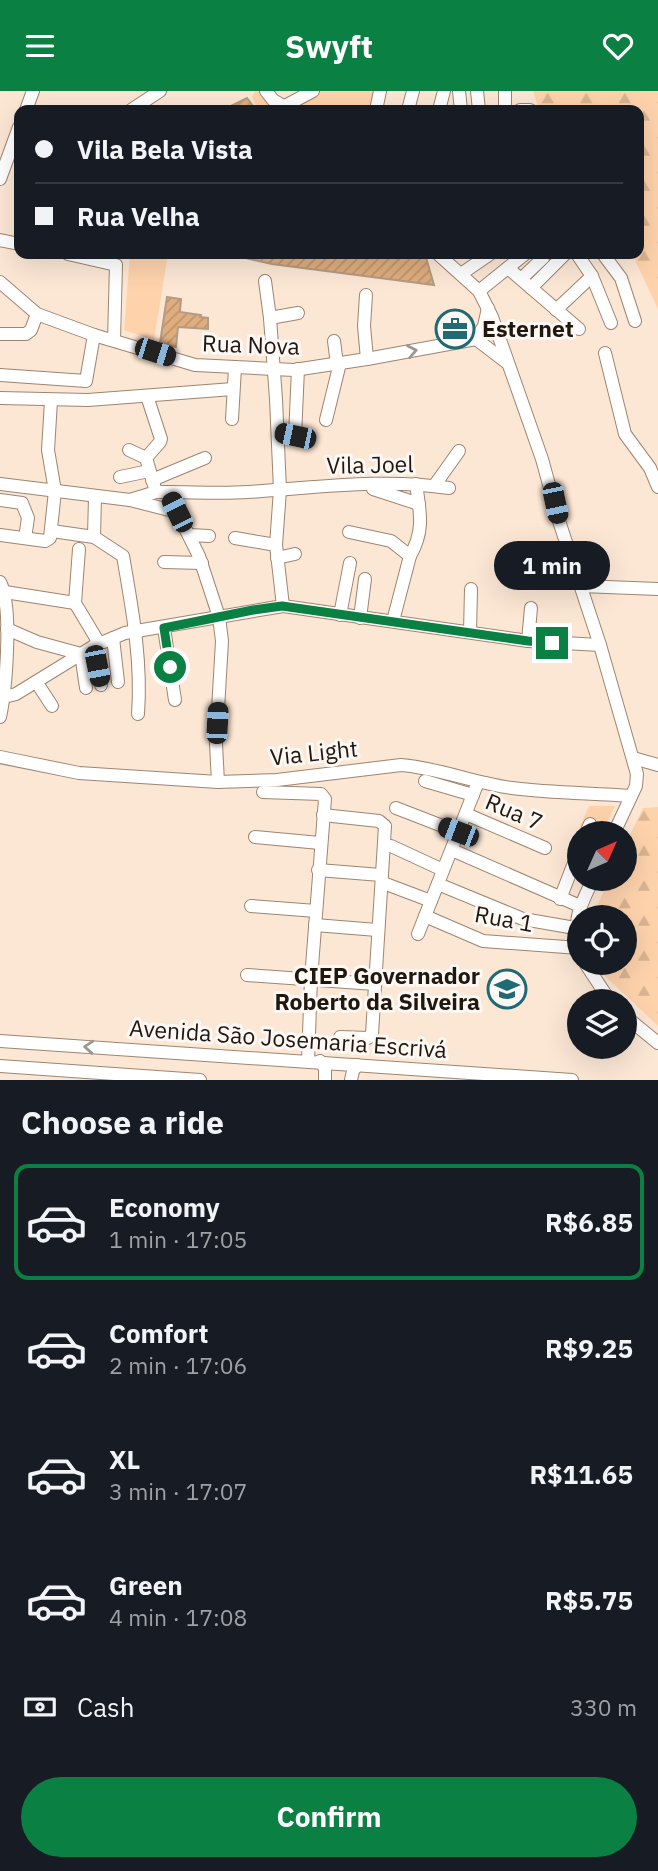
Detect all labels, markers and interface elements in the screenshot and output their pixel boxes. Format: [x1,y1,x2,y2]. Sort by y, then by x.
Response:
text: Swyft [285,25,373,67]
icon: menu [21,27,59,65]
icon: heart [599,27,637,65]
text: Vila Bela Vista [77,132,253,166]
text: Rua Velha [77,199,200,233]
office icon: Esternet [434,308,476,350]
place label: Esternet [482,313,574,343]
street label: Rua Nova [202,327,300,361]
car [132,336,179,368]
one-way arrow [406,344,418,359]
car [273,421,318,451]
street label: Vila Joel [326,448,414,480]
car [541,480,570,526]
car [159,489,196,535]
callout: 1 min [494,541,610,591]
text: 1 min [522,550,582,580]
route end [536,627,568,659]
car [83,643,112,689]
route start [154,651,186,683]
car [206,701,229,745]
street label: Via Light [269,732,359,772]
street label: Rua 7 [481,786,548,836]
car [435,815,482,849]
north arrow [567,821,637,891]
map controls [567,821,637,1059]
street label: Rua 1 [472,898,536,938]
button: locate [567,905,637,975]
place label: CIEP Governador Roberto da Silveira [274,960,480,1016]
school or university icon: CIEP Governador Roberto da Silveira [486,968,528,1010]
button: layers [567,989,637,1059]
street label: Avenida São Josemaria Escrivá [128,1012,448,1064]
one-way arrow [83,1040,94,1055]
text: Choose a ride [21,1101,224,1143]
text: Economy [109,1190,220,1224]
icon: car [25,1191,88,1254]
text: R$6.85 [545,1205,633,1239]
text: 1 min · 17:05 [109,1224,247,1254]
text: Comfort [109,1316,208,1350]
icon: car [25,1317,88,1380]
text: R$9.25 [545,1331,633,1365]
text: 2 min · 17:06 [109,1350,247,1380]
text: XL [109,1442,140,1476]
icon: car [25,1443,88,1506]
text: R$11.65 [529,1457,633,1491]
text: 3 min · 17:07 [109,1476,247,1506]
text: Green [109,1568,183,1602]
icon: car [25,1569,88,1632]
text: R$5.75 [545,1583,633,1617]
text: 4 min · 17:08 [109,1602,247,1632]
icon: cash [21,1688,59,1726]
text: Cash [77,1690,134,1724]
text: 330 m [570,1692,637,1722]
button: Confirm [21,1777,637,1857]

